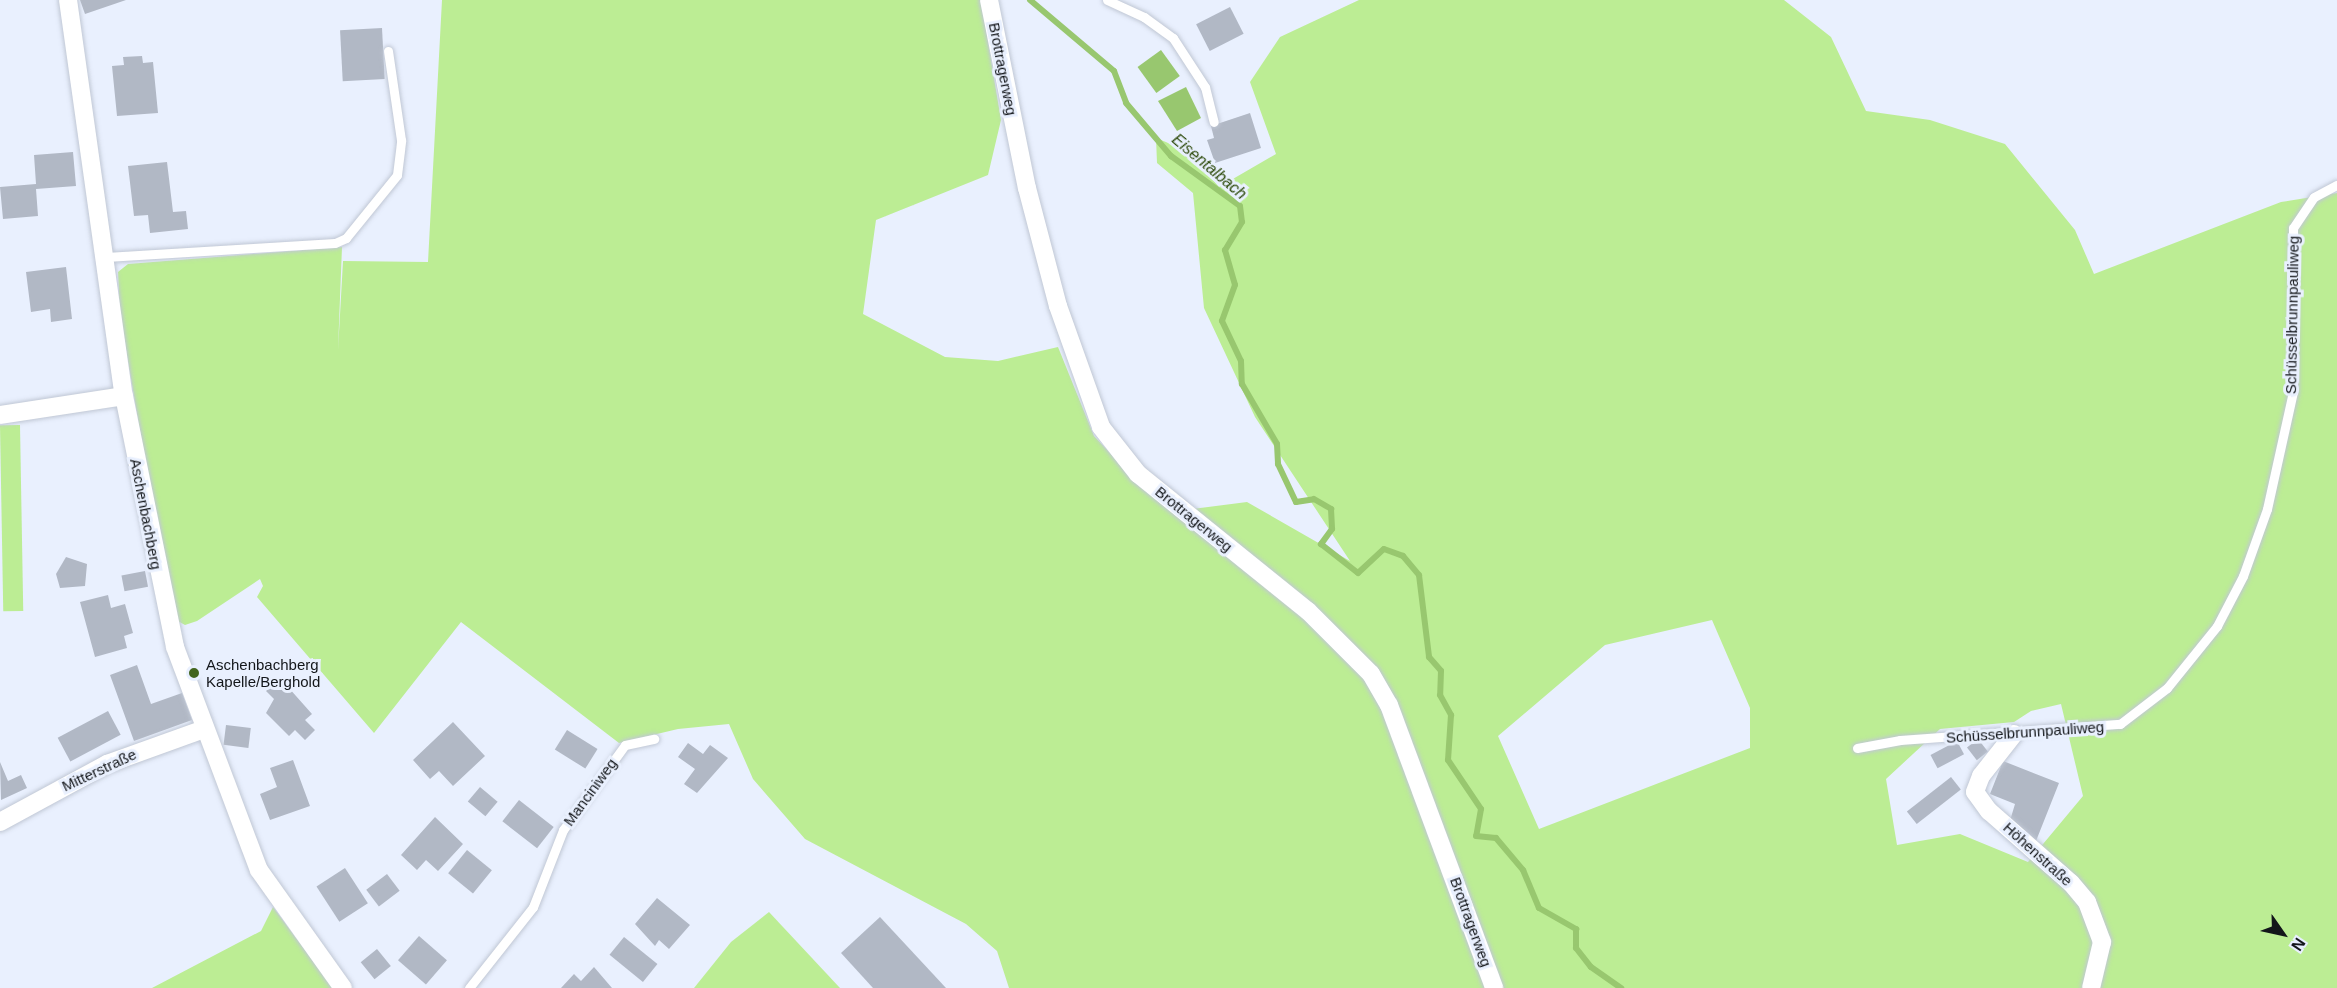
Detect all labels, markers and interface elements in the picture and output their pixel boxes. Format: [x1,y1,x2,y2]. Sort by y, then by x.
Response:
street label: Brottragerweg [985,21,1021,117]
water label: Eisentalbach [1168,130,1250,204]
street label: Schüsselbrunnpauliweg [2282,236,2302,394]
street label: Aschenbachberg [126,457,166,571]
street label: Brottragerweg [1152,482,1236,556]
place label: Aschenbachberg Kapelle/Berghold [206,655,320,690]
marker: Aschenbachberg Kapelle/Berghold [187,666,201,680]
street label: Schüsselbrunnpauliweg [1945,717,2105,747]
street label: Mitterstraße [59,745,139,795]
street label: Manciniweg [559,755,621,829]
street label: Höhenstraße [2000,818,2076,890]
street label: Brottragerweg [1446,875,1496,969]
north arrow [2253,904,2313,964]
text: N [2288,935,2309,954]

